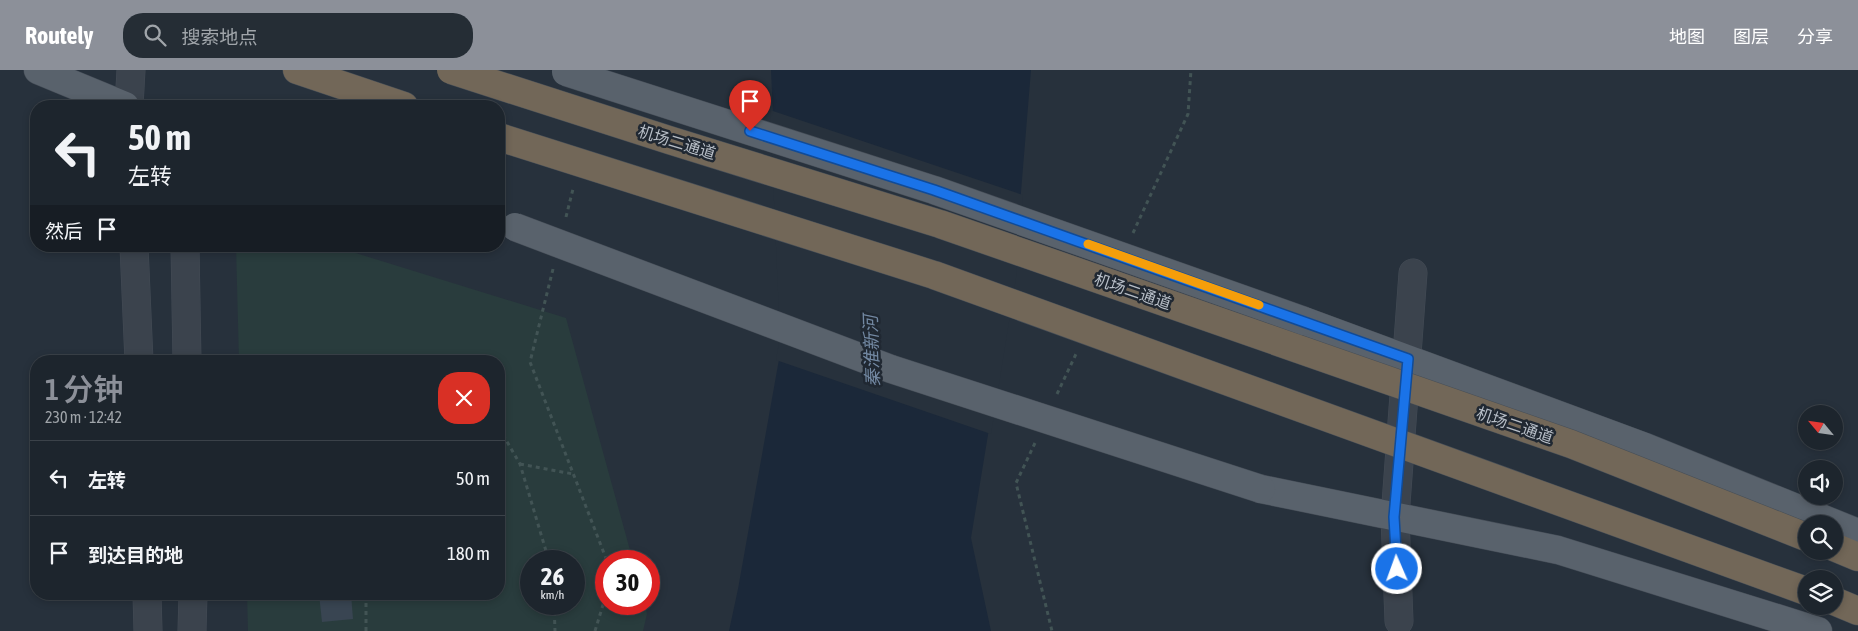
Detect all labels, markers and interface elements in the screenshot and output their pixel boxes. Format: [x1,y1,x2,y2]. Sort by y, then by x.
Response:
search box [123,13,473,58]
icon: search [141,21,169,49]
text: Routely [25,22,93,49]
text: 搜索地点 [181,26,257,48]
text: 地图 [1669,26,1705,47]
text: 图层 [1733,26,1769,47]
text: 分享 [1797,26,1833,47]
pin [729,80,771,131]
icon: arrive [736,87,764,115]
text: 50 m [128,117,191,157]
icon: left [45,120,110,185]
street label: 机场二通道 [636,122,718,162]
text: 左转 [128,163,172,189]
icon: arrive [93,215,121,243]
text: 然后 [45,220,83,242]
street label: 机场二通道 [1092,269,1174,313]
water label: 秦淮新河 [860,312,883,387]
text: 1 分钟 [45,372,123,406]
button: close [438,372,490,424]
street label: 机场二通道 [1474,403,1556,447]
north arrow [1798,405,1842,450]
map controls [1798,405,1843,615]
text: 230 m · 12:42 [45,408,122,426]
button: sound [1798,460,1843,505]
icon: left [45,464,73,492]
text: 50 m [456,467,490,489]
text: 左转 [88,469,126,491]
button: search [1798,515,1843,560]
icon: arrive [45,539,73,567]
text: 180 m [447,542,490,564]
position arrow [1370,542,1422,594]
text: 到达目的地 [88,544,183,566]
speed limit sign: 30 [595,550,660,615]
text: 26 [541,562,564,590]
button: layers [1798,570,1843,615]
text: km/h [541,588,564,602]

